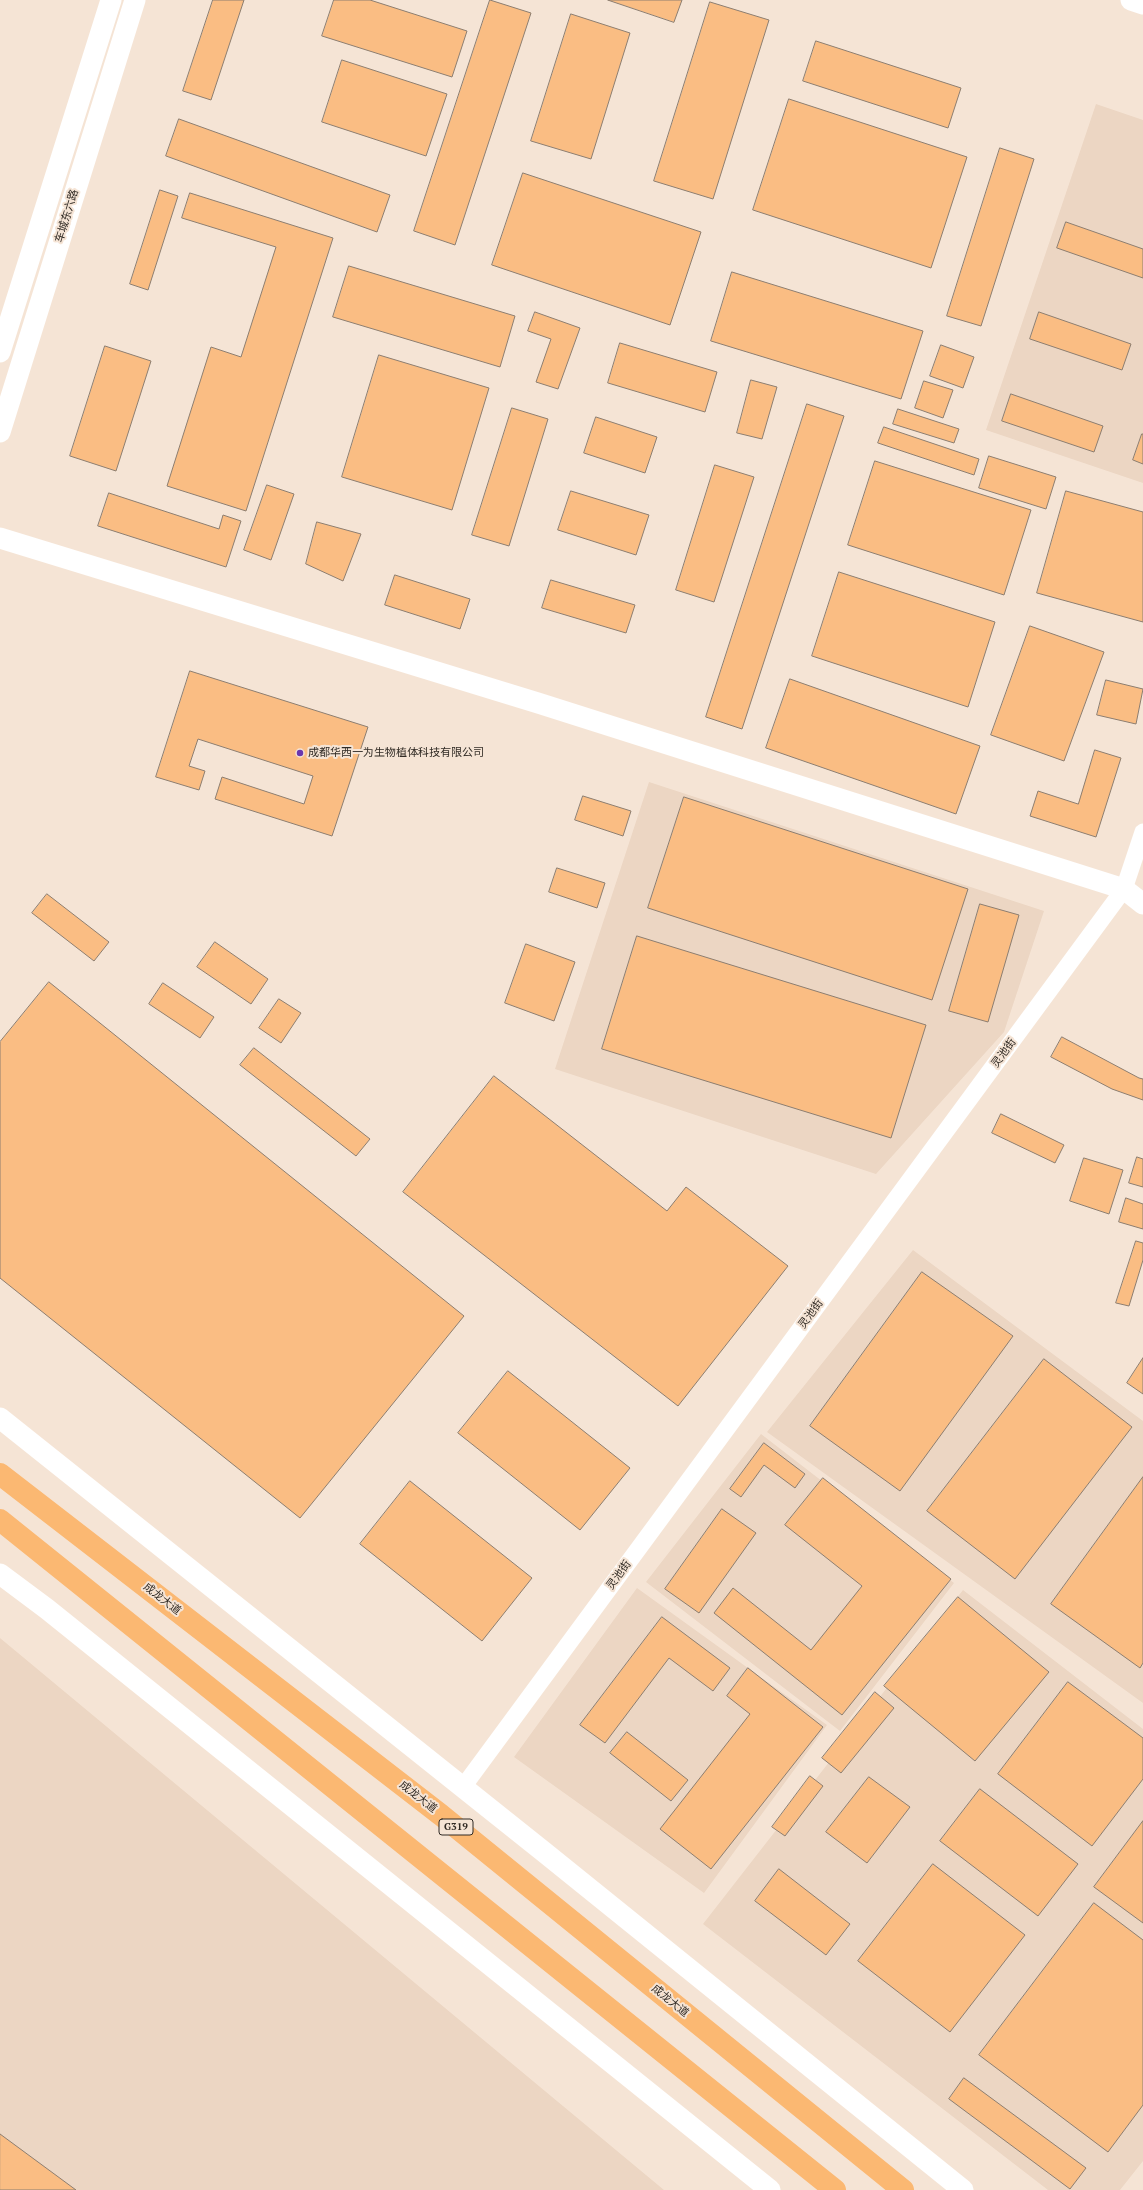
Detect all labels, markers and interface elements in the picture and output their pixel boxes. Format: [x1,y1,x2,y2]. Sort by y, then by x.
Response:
street label: 车城东六路 [53,188,81,244]
place label: 成都华西一为生物植体科技有限公司 [308,746,484,760]
marker: 成都华西一为生物植体科技有限公司 [295,748,305,758]
street label: 灵池街 [989,1036,1019,1070]
street label: 灵池街 [796,1297,826,1331]
street label: 灵池街 [604,1558,634,1592]
street label: 成龙大道 [141,1580,183,1618]
street label: 成龙大道 [397,1778,439,1816]
road number: G319 [439,1819,473,1835]
street label: 成龙大道 [649,1982,691,2020]

